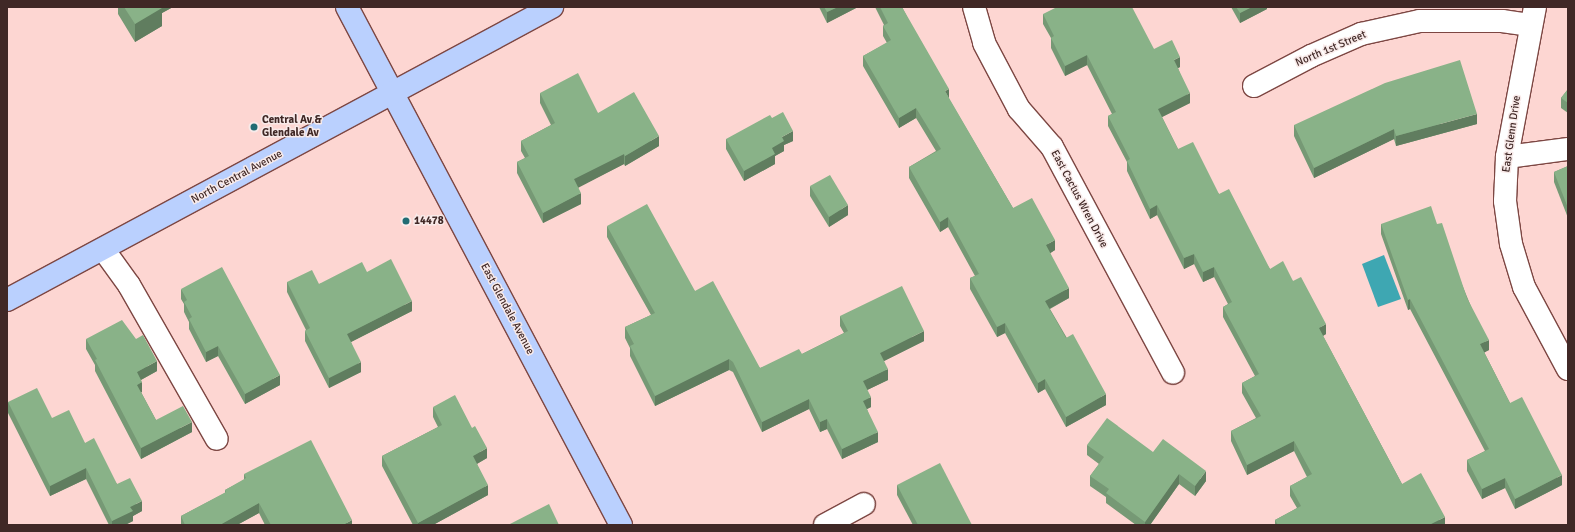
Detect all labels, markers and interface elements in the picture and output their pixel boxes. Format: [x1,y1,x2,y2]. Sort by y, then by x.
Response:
street label: North 1st Street [1294,28,1368,70]
street label: East Glenn Drive [1500,95,1524,173]
place label: Central Av & Glendale Av [262,114,322,140]
marker: Central Av & Glendale Av [249,122,259,132]
street label: North Central Avenue [189,147,285,207]
street label: East Cactus Wren Drive [1048,148,1110,250]
place label: 14478 [414,214,444,228]
marker: 14478 [401,216,411,226]
street label: East Glendale Avenue [477,261,537,357]

